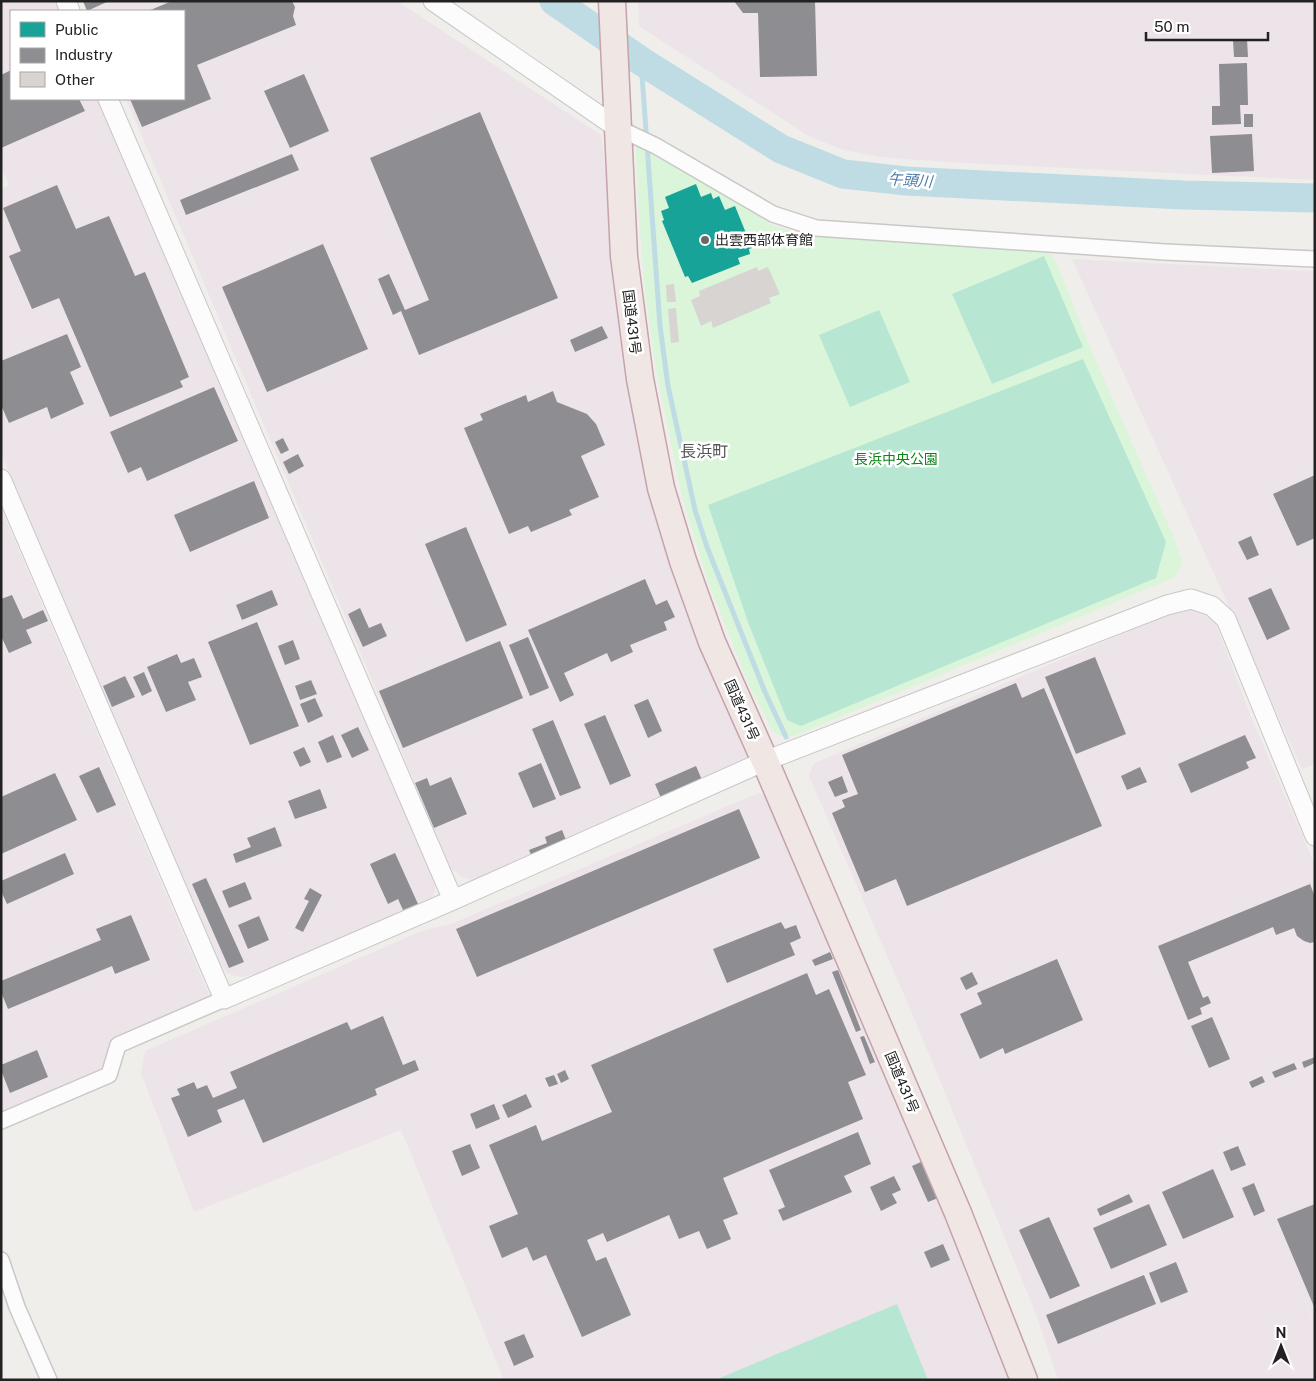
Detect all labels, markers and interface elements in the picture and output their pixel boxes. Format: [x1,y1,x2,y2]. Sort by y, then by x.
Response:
legend [10,10,185,100]
scale bar [1146,10,1268,42]
text: 50 m [1154,18,1189,35]
text: Public [55,21,99,38]
text: Industry [55,46,113,63]
text: Other [55,71,95,88]
water label: 午頭川 [887,170,935,190]
place label: 出雲西部体育館 [715,232,813,248]
marker: 出雲西部体育館 [699,234,711,246]
street label: 国道431号 [620,289,644,355]
district label: 長浜町 [680,442,728,461]
park label: 長浜中央公園 [854,451,938,467]
street label: 国道431号 [721,677,763,743]
street label: 国道431号 [882,1049,922,1115]
north arrow [1256,1321,1306,1371]
text: N [1276,1325,1286,1341]

